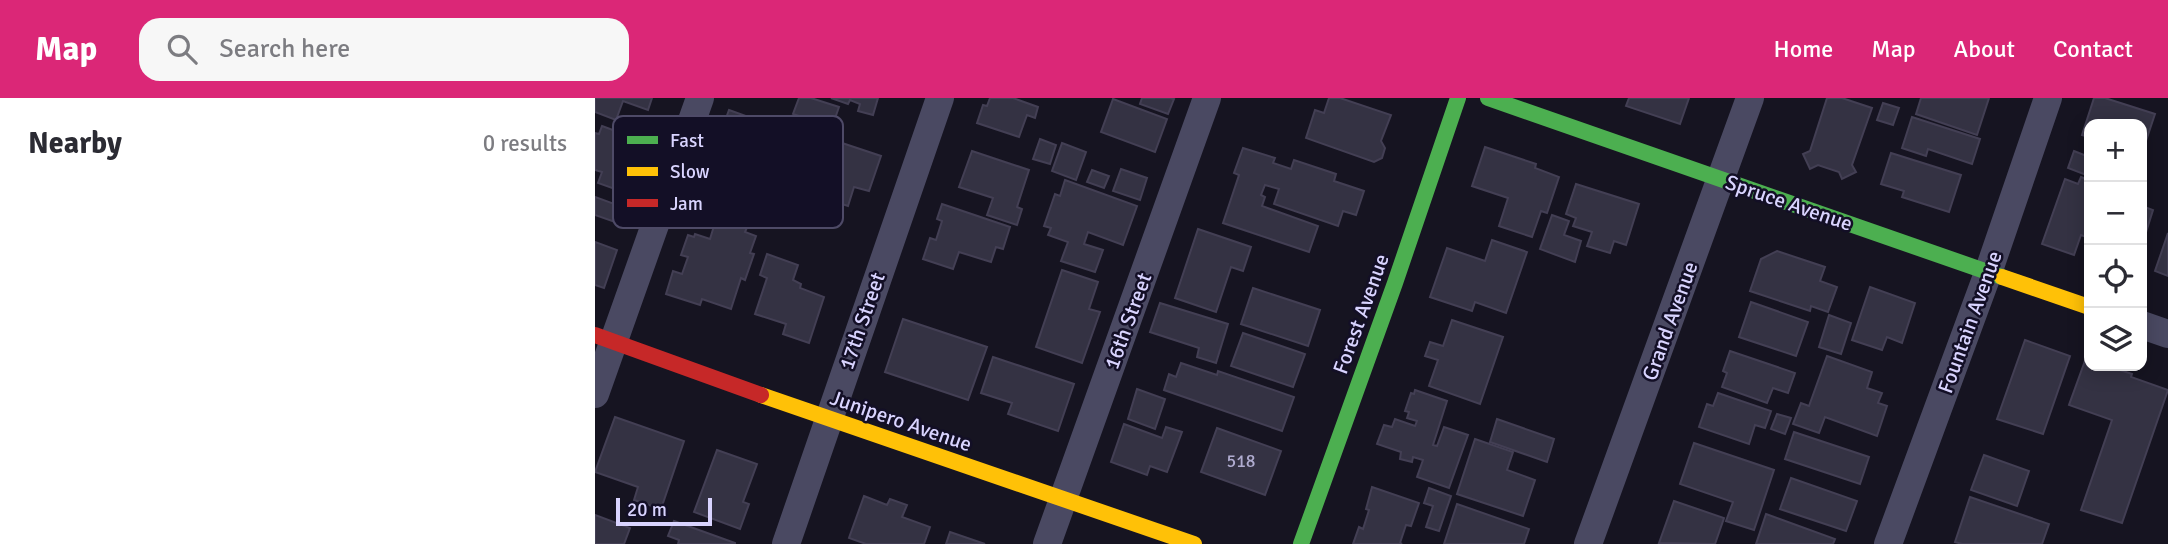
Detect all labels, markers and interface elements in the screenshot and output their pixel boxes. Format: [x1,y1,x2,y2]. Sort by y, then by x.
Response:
search box [139,18,629,81]
text: Map [35,29,97,70]
icon: search [163,30,201,68]
text: Search here [219,33,350,65]
text: Home [1773,34,1833,64]
text: Map [1871,34,1916,64]
text: About [1954,34,2015,64]
text: Contact [2053,34,2133,64]
legend [613,116,843,228]
map controls [2084,119,2147,371]
button: + [2084,119,2147,182]
text: Nearby [28,125,122,162]
text: 0 results [483,129,567,158]
text: Fast [670,129,704,153]
text: Slow [670,160,710,184]
street label: Spruce Avenue [1722,169,1856,237]
button: − [2084,182,2147,245]
text: Jam [670,192,703,216]
button: locate [2084,245,2147,308]
street label: Fountain Avenue [1932,247,2008,397]
street label: Forest Avenue [1327,250,1395,378]
street label: Grand Avenue [1636,258,1704,384]
street label: 17th Street [833,269,891,373]
street label: 16th Street [1099,269,1157,373]
button: layers [2084,308,2147,371]
street label: Junipero Avenue [827,385,975,457]
house number: 518 [1226,450,1256,472]
scale bar [616,495,712,527]
text: 20 m [627,498,667,522]

